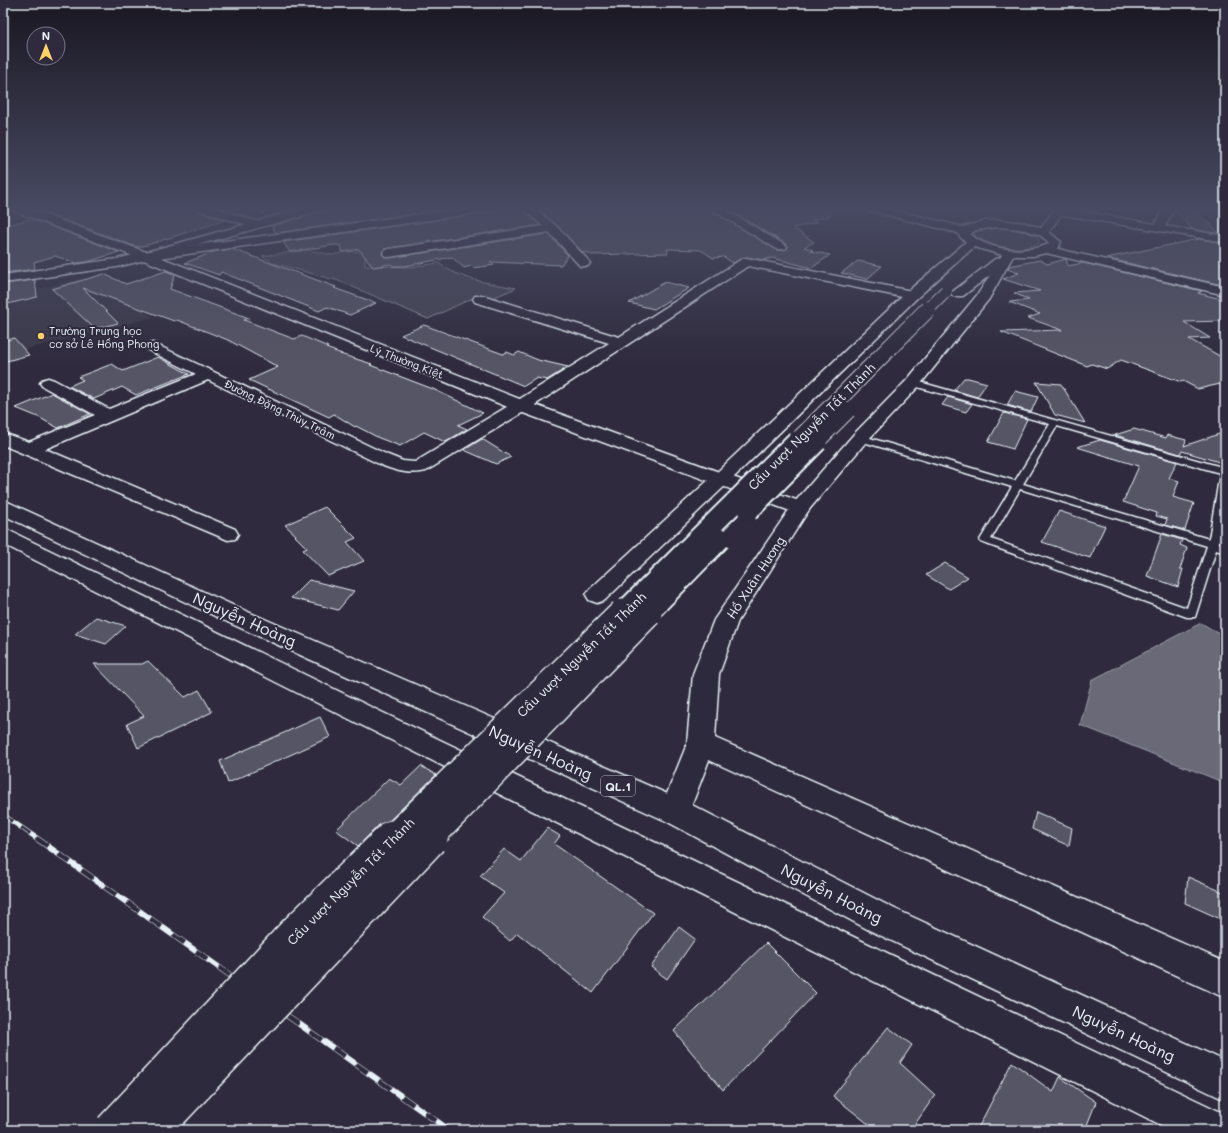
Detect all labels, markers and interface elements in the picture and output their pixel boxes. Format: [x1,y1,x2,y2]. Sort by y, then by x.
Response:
north arrow [26,26,66,66]
text: N [42,28,50,43]
place label: Trường Trung học cơ sở Lê Hồng Phong [49,323,159,351]
marker: Trường Trung học cơ sở Lê Hồng Phong [36,331,46,341]
street label: Lý Thường Kiệt [368,340,446,382]
street label: Cầu vượt Nguyễn Tất Thành [744,359,878,493]
street label: Đường Đặng Thùy Trâm [222,375,338,443]
street label: Hồ Xuân Hương [722,532,788,622]
street label: Nguyễn Hoàng [190,587,300,651]
street label: Cầu vượt Nguyễn Tất Thành [513,588,649,720]
street label: Nguyễn Hoàng [486,720,596,784]
road number: QL.1 [601,776,635,796]
street label: Cầu vượt Nguyễn Tất Thành [283,814,417,948]
street label: Nguyễn Hoàng [778,858,886,928]
street label: Nguyễn Hoàng [1069,1000,1179,1066]

